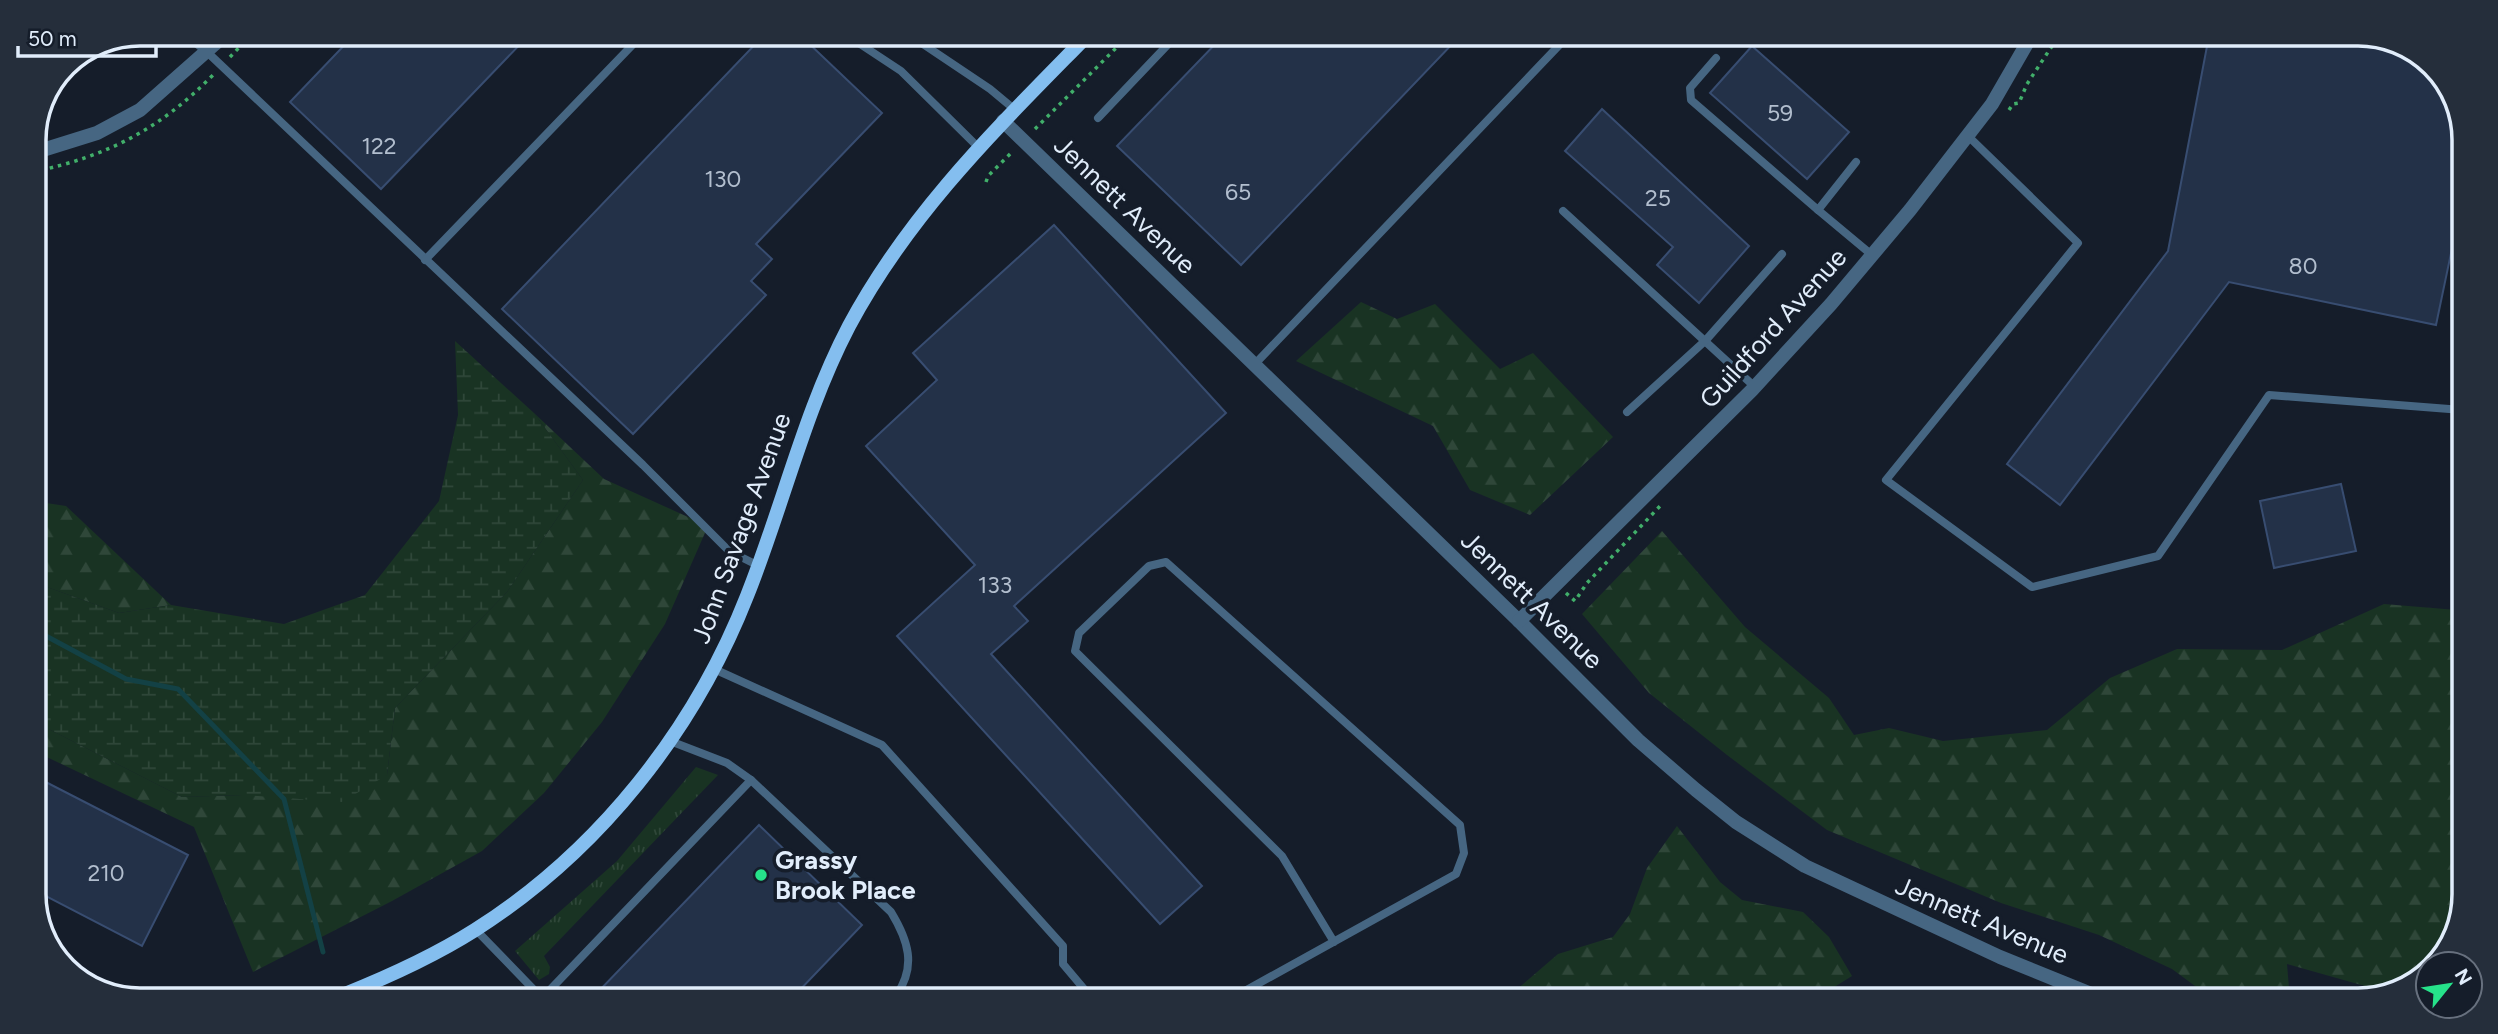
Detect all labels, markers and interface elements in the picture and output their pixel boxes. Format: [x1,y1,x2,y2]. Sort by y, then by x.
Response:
scale bar [18,14,156,58]
text: 50 m [28,26,77,51]
house number: 59 [1767,99,1793,127]
street label: Jennett Avenue [1047,129,1203,281]
house number: 122 [361,132,397,160]
house number: 130 [705,165,741,193]
house number: 65 [1225,178,1251,206]
house number: 25 [1645,184,1671,212]
street label: Guildford Avenue [1693,241,1853,415]
house number: 80 [2289,252,2317,280]
street label: John Savage Avenue [684,408,798,648]
street label: Jennett Avenue [1454,524,1610,676]
house number: 133 [978,571,1012,599]
place label: Grassy Brook Place [775,844,916,906]
house number: 210 [87,859,125,887]
marker: Grassy Brook Place [753,867,769,883]
street label: Jennett Avenue [1891,869,2073,971]
north arrow [2414,950,2484,1020]
text: N [2450,965,2477,989]

